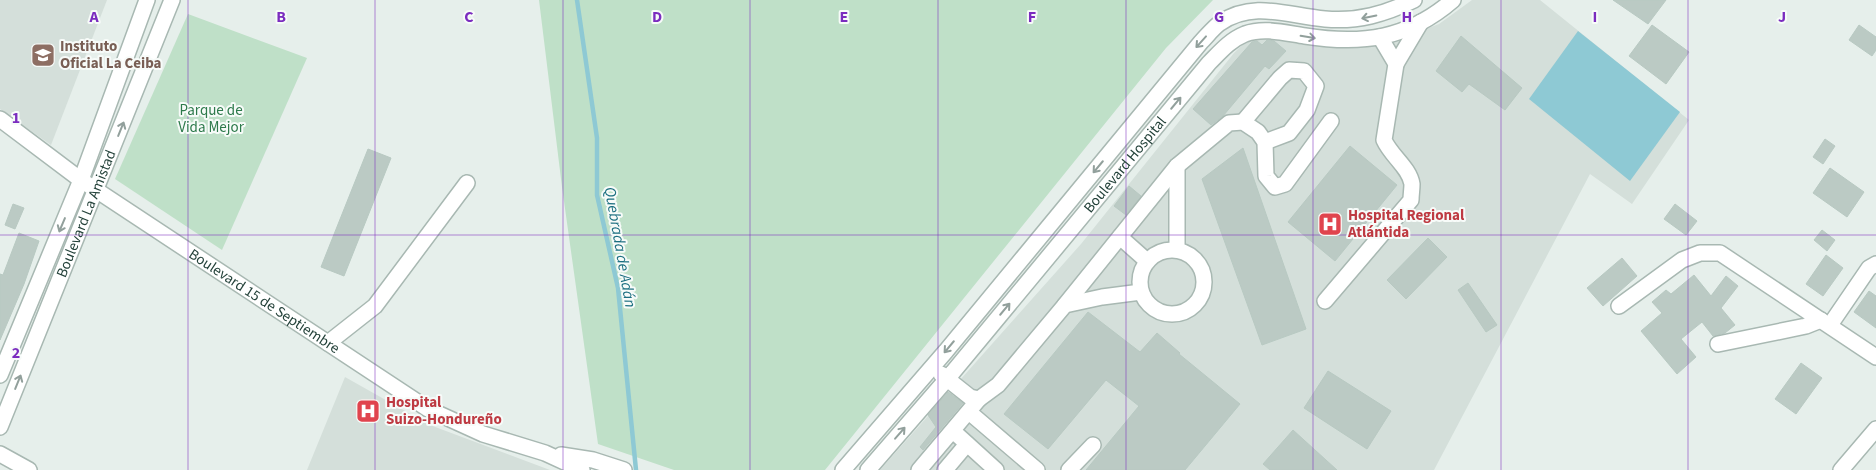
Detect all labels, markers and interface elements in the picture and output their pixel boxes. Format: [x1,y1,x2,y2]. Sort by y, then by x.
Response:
text: A [88,6,99,28]
text: B [276,6,286,28]
text: C [464,6,474,28]
text: D [652,6,662,28]
text: E [840,6,848,28]
text: F [1028,6,1036,28]
text: G [1214,6,1224,28]
text: H [1402,6,1412,28]
text: I [1593,6,1597,28]
text: J [1778,6,1786,28]
one-way arrow [1361,12,1377,22]
one-way arrow [1300,32,1316,42]
place label: Instituto Oficial La Ceiba [60,36,162,74]
one-way arrow [1195,36,1207,49]
school or university icon: Instituto Oficial La Ceiba [30,42,56,68]
one-way arrow [1170,97,1181,110]
park label: Parque de Vida Mejor [178,100,245,138]
text: 1 [12,107,20,129]
street label: Boulevard Hospital [1079,112,1172,218]
one-way arrow [116,122,126,137]
street label: Boulevard La Amistad [51,147,122,281]
one-way arrow [1092,161,1103,174]
water label: Quebrada de Adán [599,185,641,309]
place label: Hospital Regional Atlántida [1347,205,1465,243]
hospital icon: Hospital Regional Atlántida [1317,211,1343,237]
one-way arrow [56,217,66,232]
street label: Boulevard 15 de Septiembre [184,244,344,359]
one-way arrow [1000,303,1011,316]
one-way arrow [944,340,955,353]
text: 2 [12,342,20,364]
one-way arrow [14,375,23,390]
place label: Hospital Suizo-Hondureño [386,392,502,430]
hospital icon: Hospital Suizo-Hondureño [355,398,381,424]
one-way arrow [895,427,906,440]

